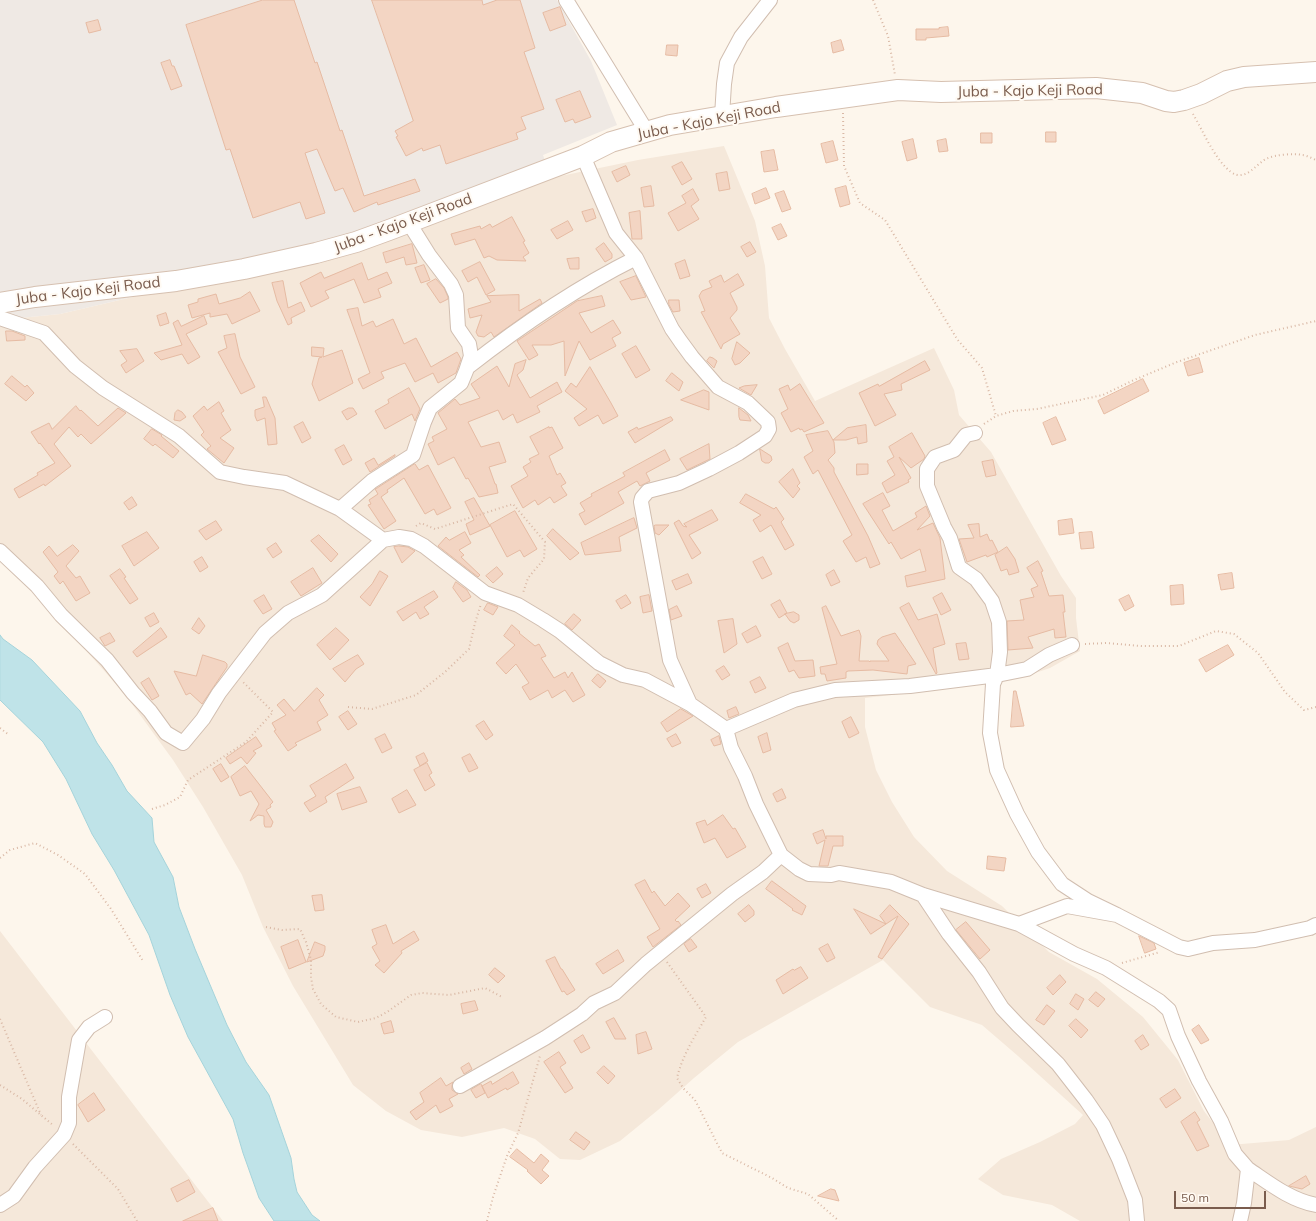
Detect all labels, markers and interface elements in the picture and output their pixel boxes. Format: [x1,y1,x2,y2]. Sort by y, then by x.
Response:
street label: Juba - Kajo Keji Road [957,81,1103,101]
street label: Juba - Kajo Keji Road [636,98,782,144]
street label: Juba - Kajo Keji Road [331,190,475,256]
street label: Juba - Kajo Keji Road [15,273,161,309]
scale bar [1176,1183,1268,1209]
text: 50 m [1181,1190,1209,1205]

